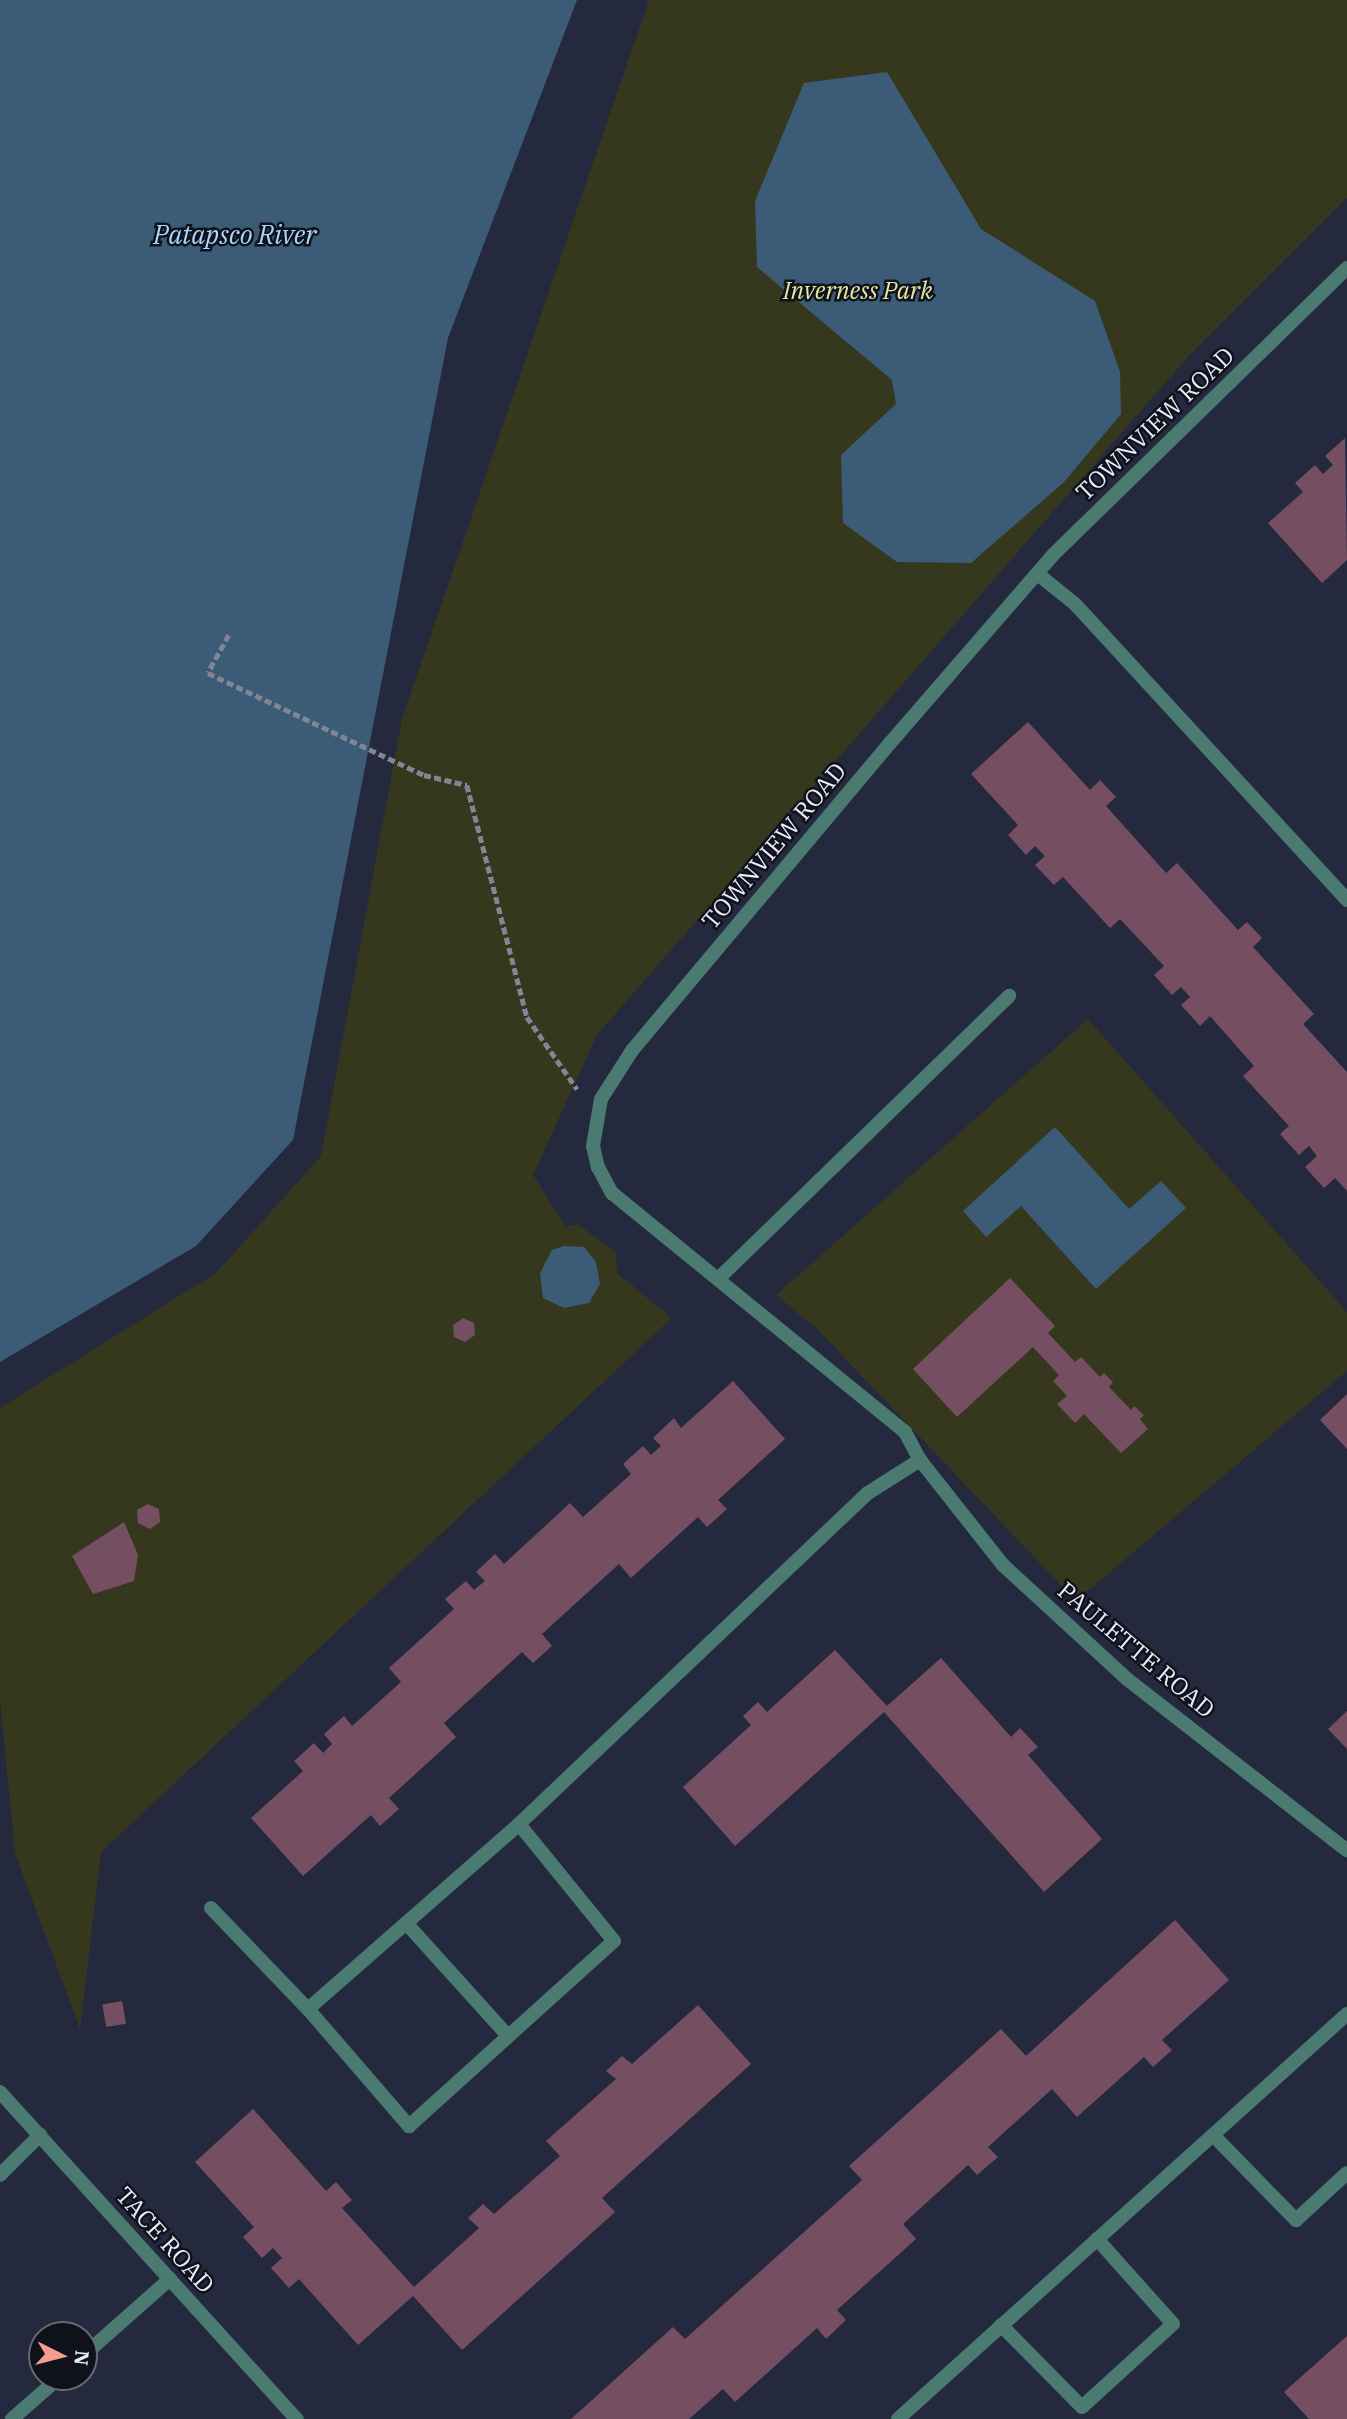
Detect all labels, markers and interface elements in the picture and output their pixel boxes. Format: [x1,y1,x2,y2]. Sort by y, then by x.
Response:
water label: Patapsco River [153,219,317,251]
park label: Inverness Park [783,277,933,305]
street label: TOWNVIEW ROAD [1070,341,1240,507]
street label: TOWNVIEW ROAD [696,757,852,935]
street label: PAULETTE ROAD [1052,1576,1220,1724]
street label: TACE ROAD [110,2181,220,2299]
north arrow [28,2321,98,2391]
text: N [69,2349,95,2367]

